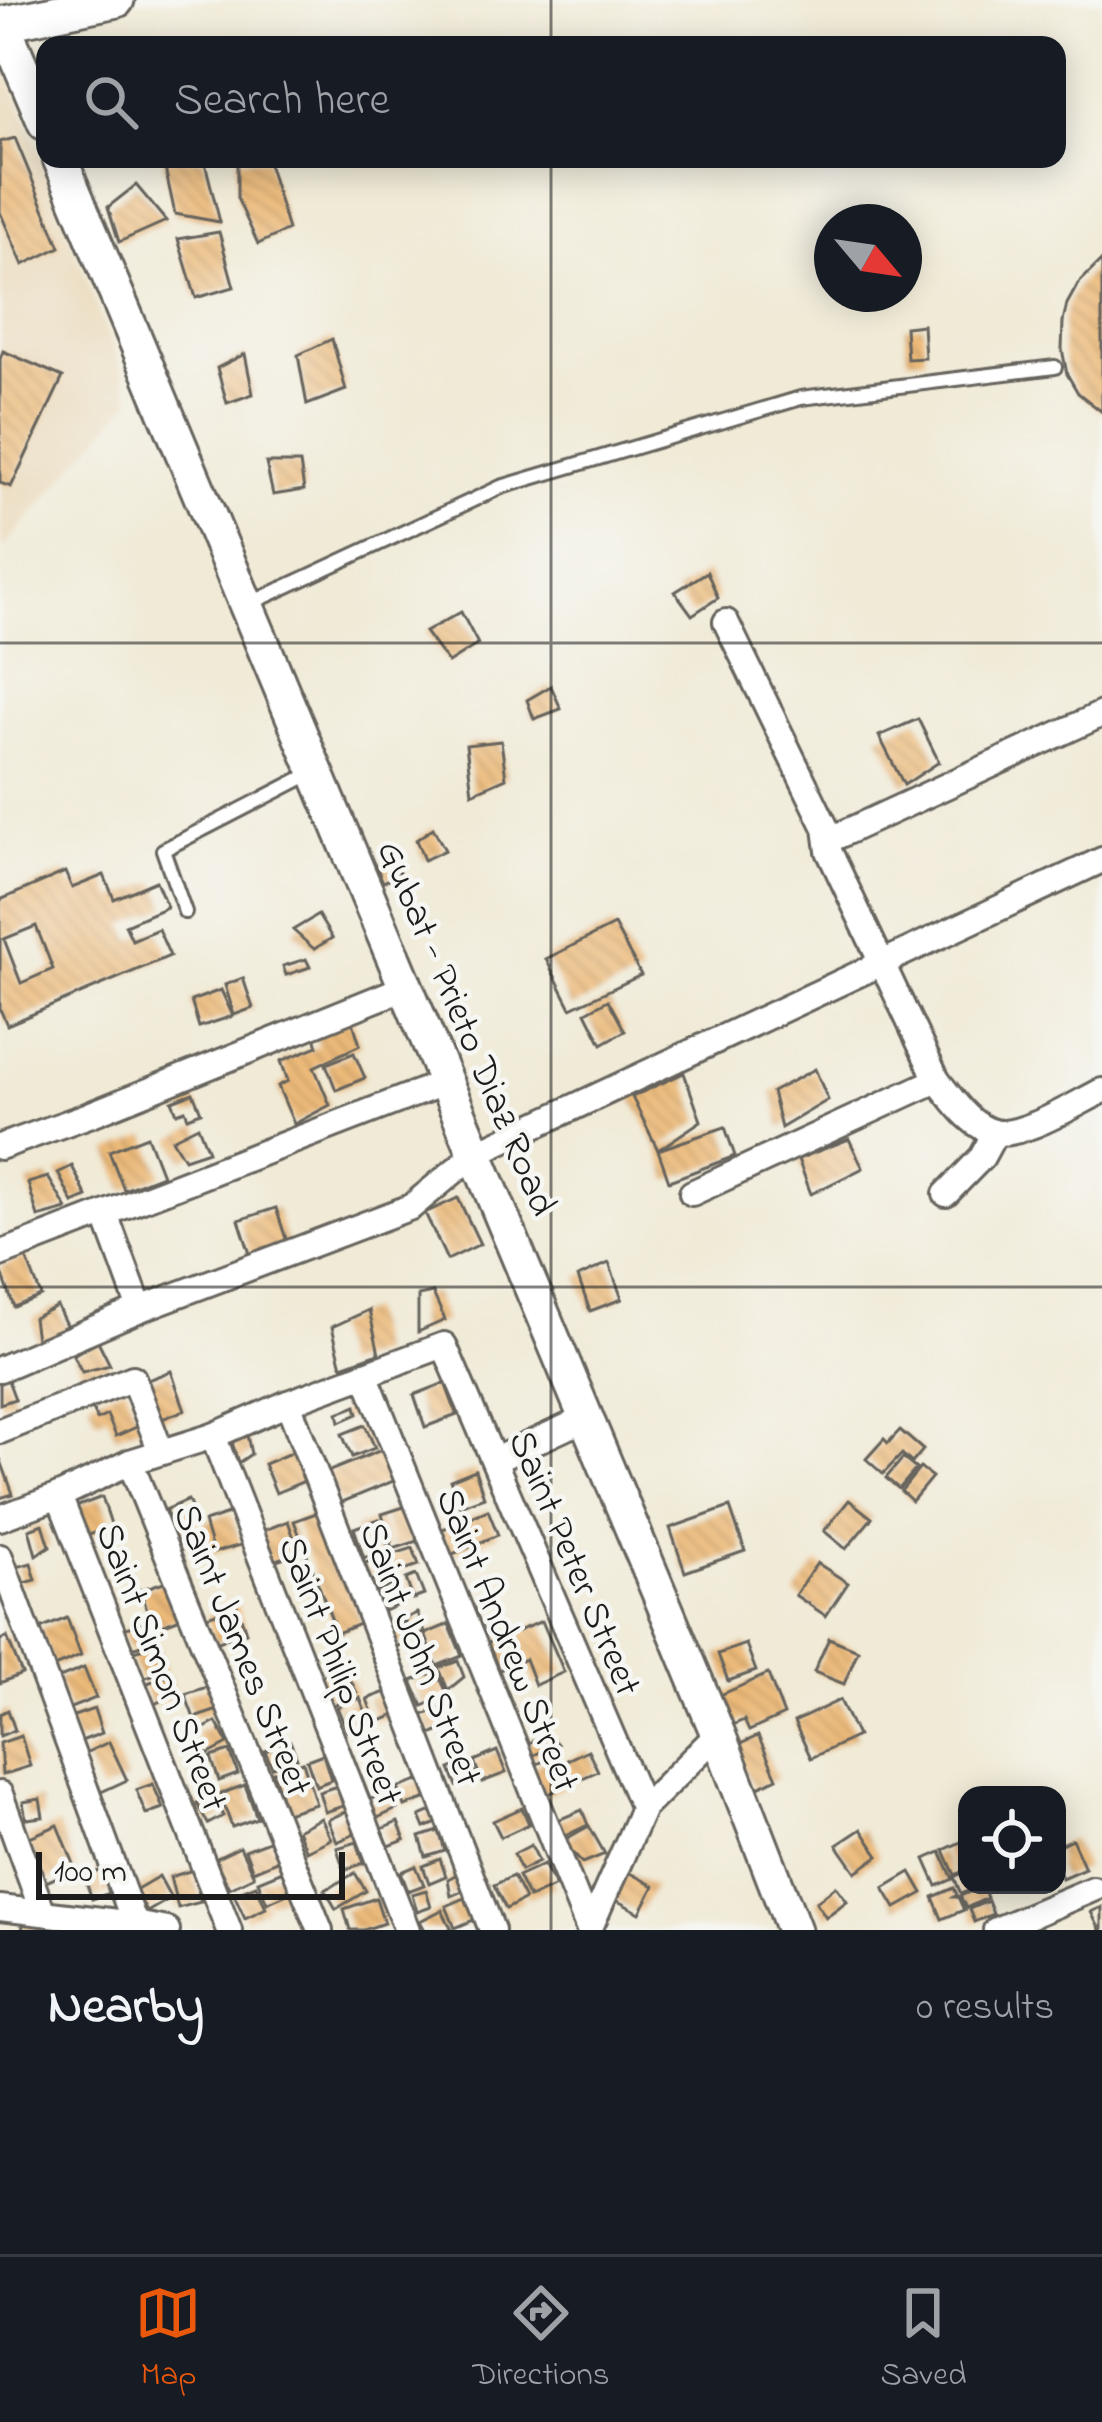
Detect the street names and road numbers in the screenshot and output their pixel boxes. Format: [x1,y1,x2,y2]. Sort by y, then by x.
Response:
street label: Gubat - Prieto Diaz Road [360,832,570,1225]
street label: Saint Peter Street [491,1422,654,1705]
street label: Saint Andrew Street [419,1480,593,1801]
street label: Saint James Street [156,1496,325,1806]
street label: Saint John Street [342,1514,495,1795]
street label: Saint Simon Street [79,1515,241,1820]
street label: Saint Philip Street [261,1529,416,1814]

